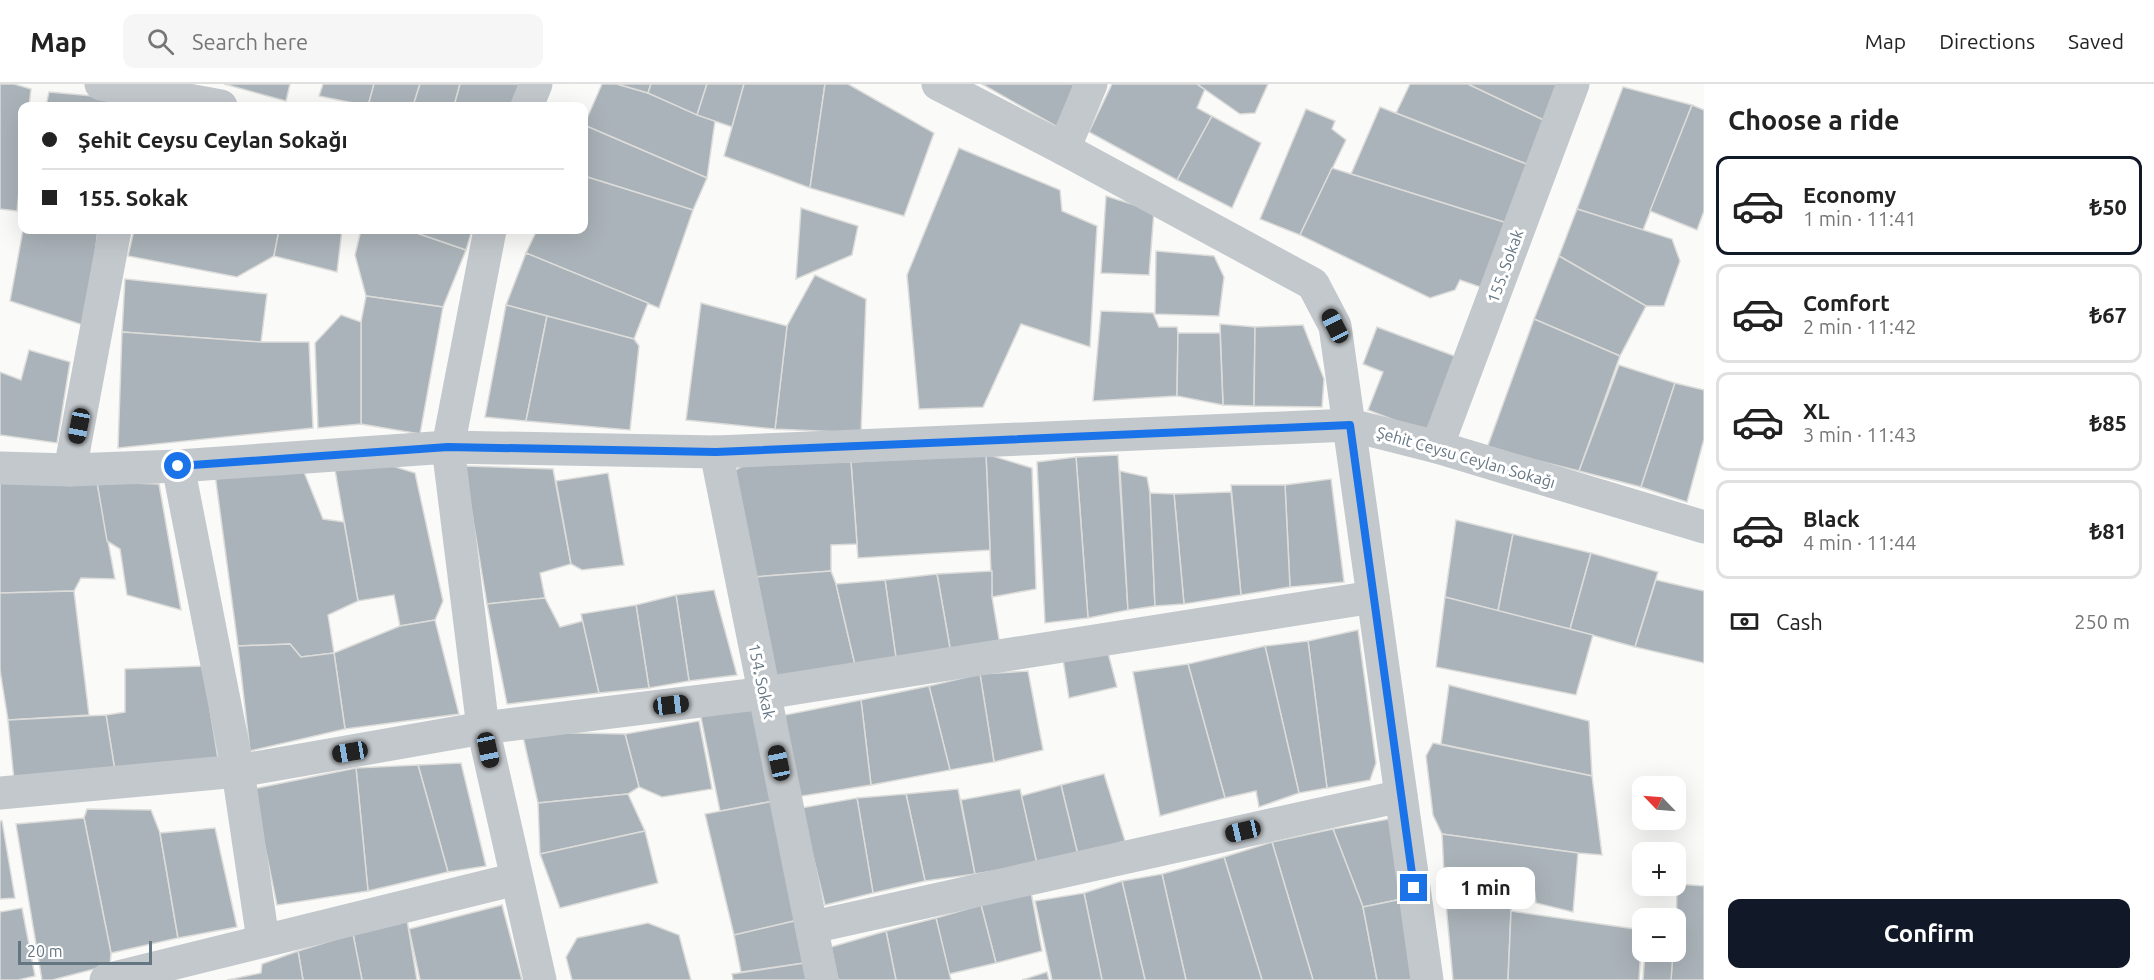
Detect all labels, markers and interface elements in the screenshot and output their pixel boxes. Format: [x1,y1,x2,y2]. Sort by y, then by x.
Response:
search box [123,14,543,68]
icon: search [144,25,177,58]
text: Map [30,26,87,57]
text: Search here [192,29,308,54]
text: Map [1865,29,1906,53]
text: Directions [1939,29,2035,53]
text: Saved [2068,29,2124,53]
text: Choose a ride [1728,105,1900,135]
text: Şehit Ceysu Ceylan Sokağı [78,127,348,152]
icon: car [1731,179,1785,233]
text: Economy [1803,182,1896,207]
text: 155. Sokak [78,185,188,210]
text: ₺50 [2090,194,2127,219]
text: 1 min · 11:41 [1803,207,1917,230]
street label: 155. Sokak [1483,227,1527,305]
icon: car [1731,287,1785,341]
text: Comfort [1803,290,1890,315]
text: ₺67 [2090,302,2127,327]
car [1319,306,1351,346]
text: 2 min · 11:42 [1803,315,1917,338]
icon: car [1731,395,1785,449]
text: XL [1803,398,1830,423]
car [67,407,91,445]
text: ₺85 [2090,410,2127,435]
street label: Şehit Ceysu Ceylan Sokağı [1375,423,1557,491]
text: 3 min · 11:43 [1803,423,1917,446]
route start [164,452,191,479]
icon: car [1731,503,1785,557]
text: Black [1803,506,1860,531]
text: ₺81 [2090,518,2127,543]
text: 4 min · 11:44 [1803,531,1917,554]
icon: cash [1728,605,1761,638]
text: Cash [1776,609,1823,634]
text: 250 m [2074,610,2130,633]
street label: 154. Sokak [745,642,779,720]
car [652,694,690,716]
car [475,731,501,769]
car [331,740,369,764]
car [766,744,792,782]
north arrow [1632,776,1686,830]
map controls [1632,776,1686,962]
car [1223,818,1263,844]
button: + [1632,842,1686,896]
callout: 1 min [1435,867,1534,909]
route end [1400,874,1427,901]
text: 1 min [1460,876,1511,899]
button: Confirm [1728,899,2130,968]
button: − [1632,908,1686,962]
scale bar [18,938,152,966]
text: 20 m [27,942,63,960]

